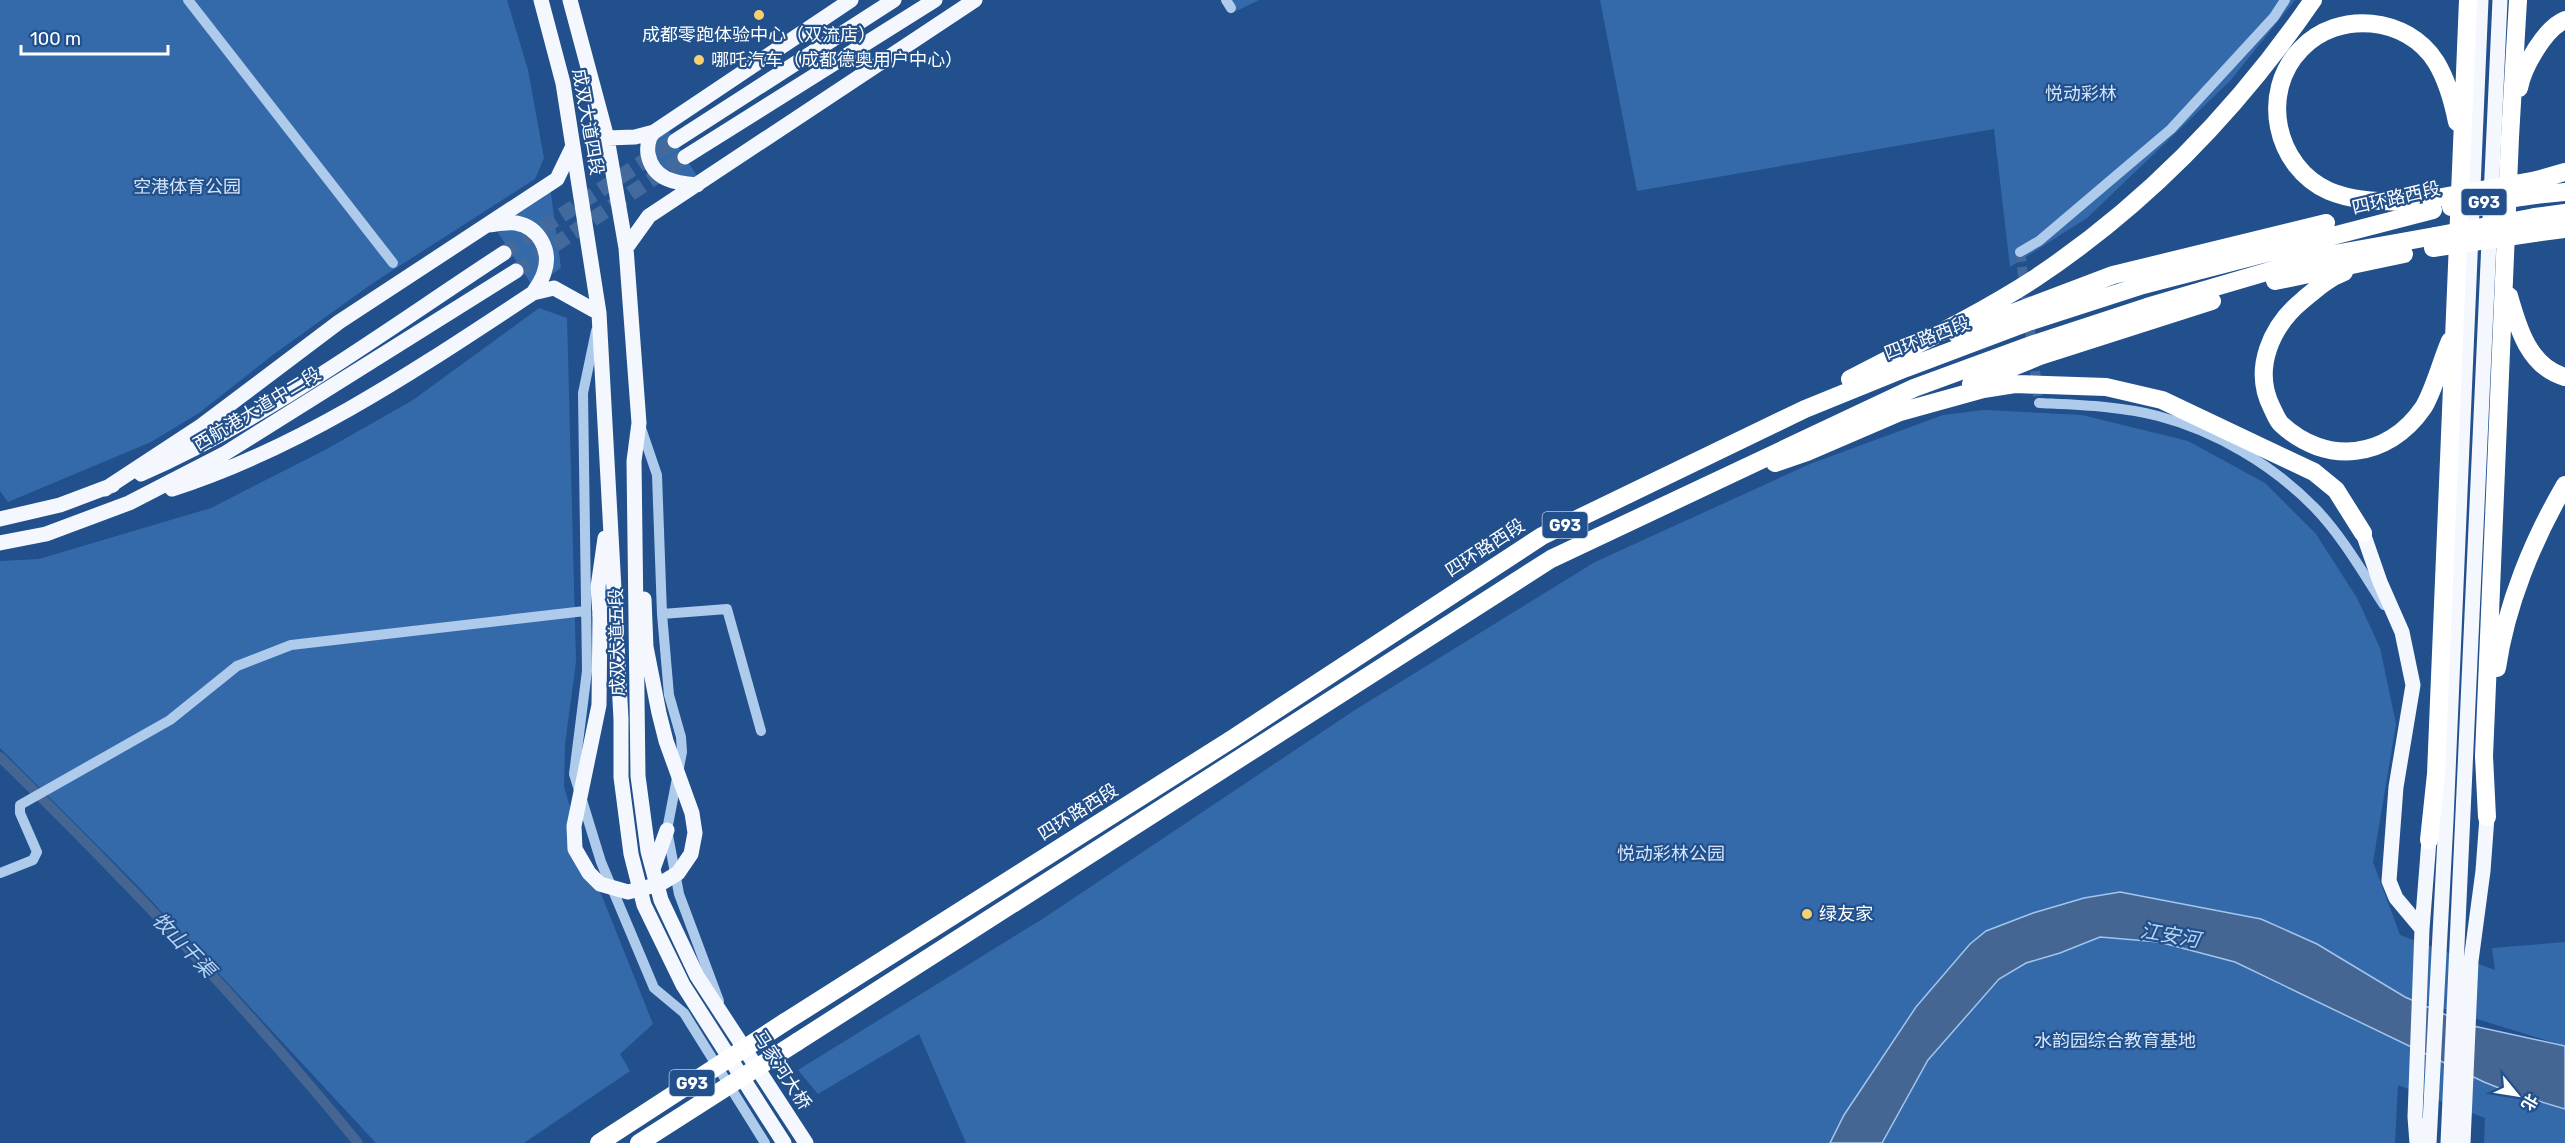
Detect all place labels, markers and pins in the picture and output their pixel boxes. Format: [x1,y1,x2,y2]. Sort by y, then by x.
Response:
marker: 成都零跑体验中心（双流店） [752,8,766,22]
place label: 成都零跑体验中心（双流店） [642,24,876,46]
place label: 哪吒汽车（成都德奥用户中心） [711,49,963,71]
marker: 哪吒汽车（成都德奥用户中心） [692,53,706,67]
place label: 绿友家 [1819,903,1873,925]
marker: 绿友家 [1800,907,1814,921]

